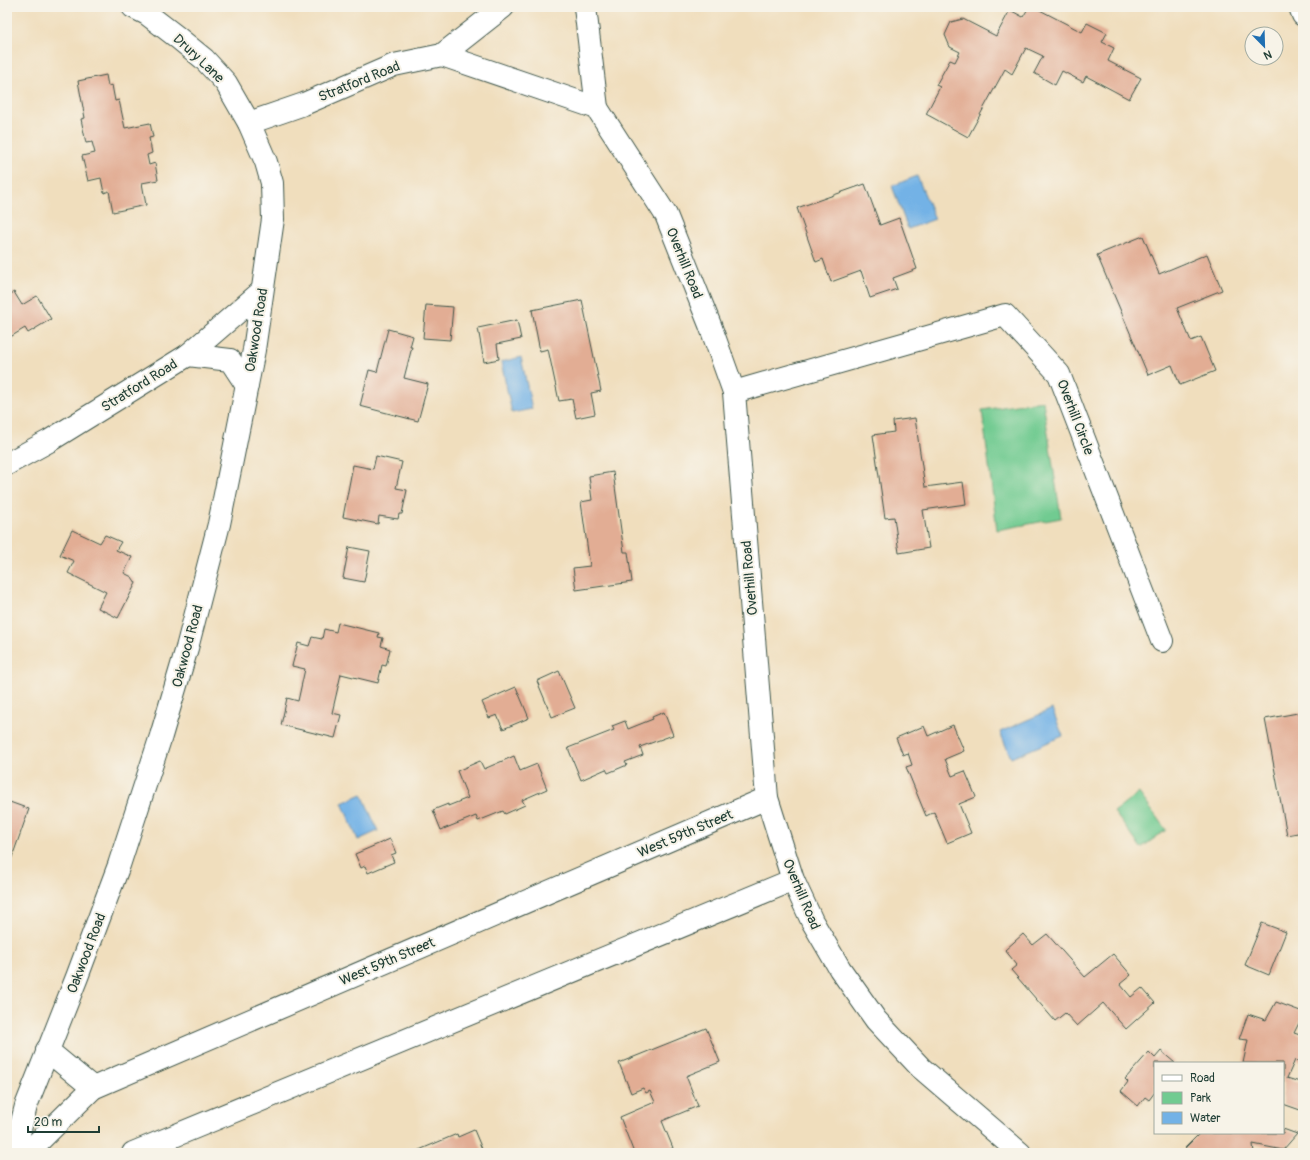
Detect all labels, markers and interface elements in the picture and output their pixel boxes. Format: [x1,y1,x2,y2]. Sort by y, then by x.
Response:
north arrow [1244,26,1284,66]
street label: Drury Lane [170,30,228,86]
text: N [1261,47,1274,62]
street label: Stratford Road [316,57,403,106]
street label: Overhill Road [663,225,707,301]
street label: Oakwood Road [241,287,272,373]
street label: Stratford Road [98,355,181,416]
street label: Overhill Circle [1053,377,1098,457]
street label: Overhill Road [738,540,761,616]
street label: Oakwood Road [168,603,207,689]
street label: West 59th Street [635,806,736,861]
street label: Overhill Road [779,856,824,932]
street label: Oakwood Road [63,911,110,996]
street label: West 59th Street [337,934,438,989]
legend [1154,1062,1284,1134]
text: Road [1190,1071,1215,1086]
text: Park [1190,1091,1211,1106]
scale bar [28,1108,99,1134]
text: Water [1190,1111,1221,1126]
text: 20 m [34,1115,63,1130]

